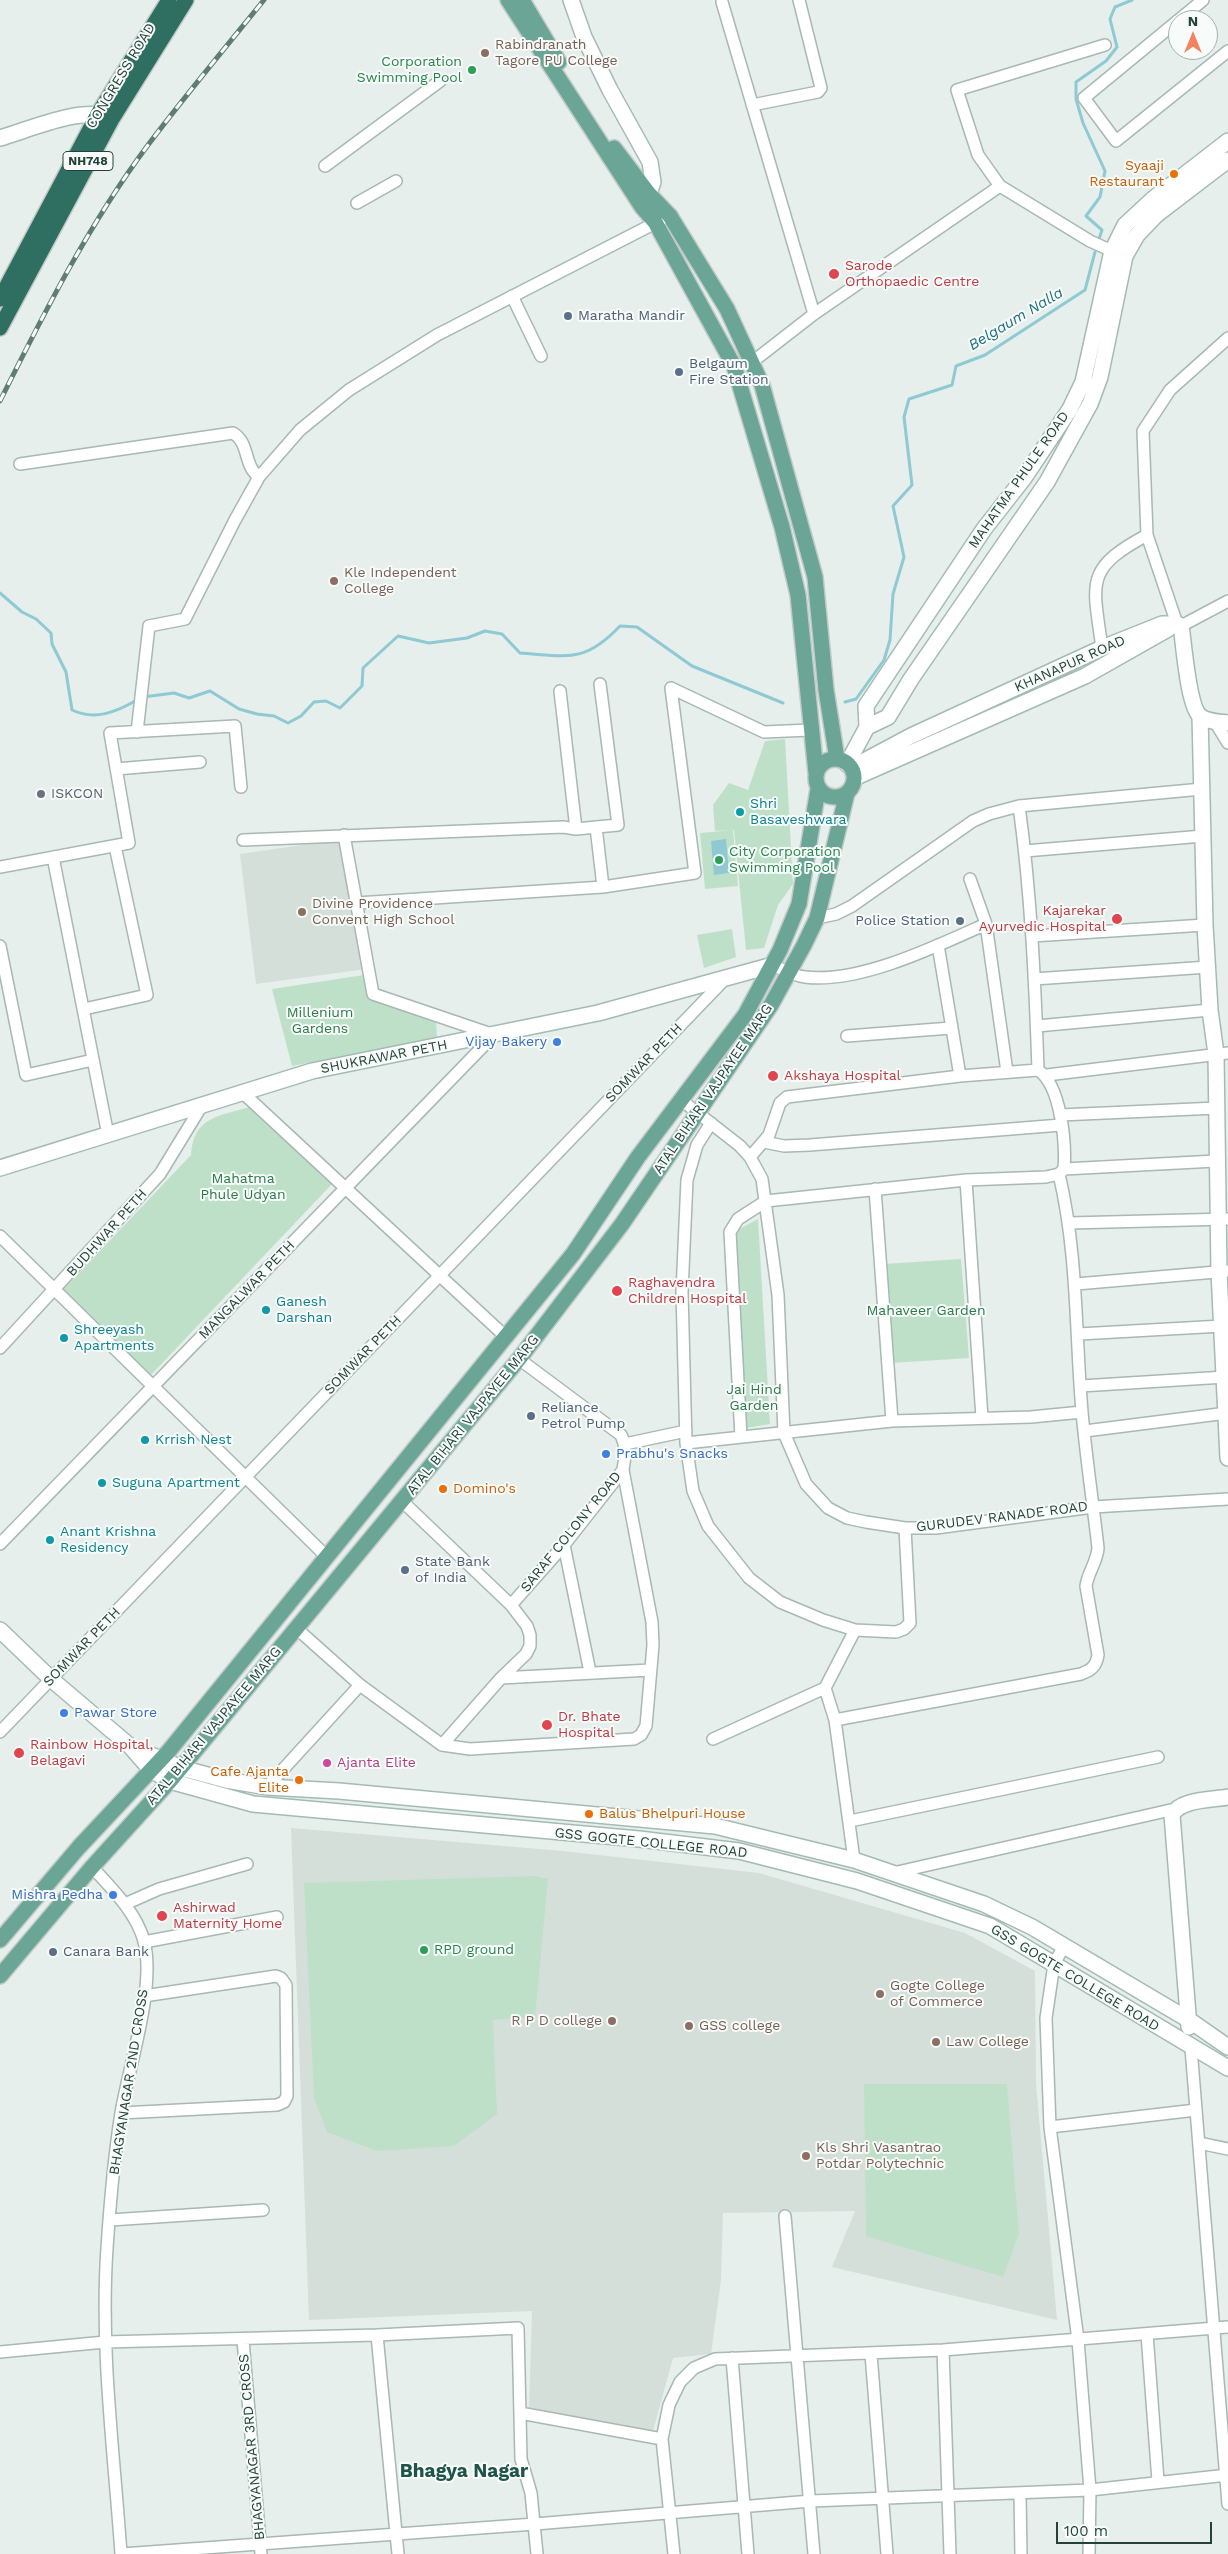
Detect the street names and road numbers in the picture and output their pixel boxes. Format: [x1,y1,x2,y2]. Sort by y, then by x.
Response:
street label: CONGRESS ROAD [83,20,159,132]
road number: NH748 [63,152,113,170]
street label: MAHATMA PHULE ROAD [965,408,1073,552]
street label: KHANAPUR ROAD [1012,632,1128,696]
street label: ATAL BIHARI VAJPAYEE MARG [650,1001,776,1177]
street label: SOMWAR PETH [602,1020,686,1106]
street label: SHUKRAWAR PETH [319,1036,449,1078]
street label: BUDHWAR PETH [63,1186,151,1280]
street label: MANGALWAR PETH [196,1237,298,1343]
street label: SOMWAR PETH [321,1312,405,1398]
street label: ATAL BIHARI VAJPAYEE MARG [403,1332,543,1498]
street label: SARAF COLONY ROAD [517,1468,625,1596]
street label: GURUDEV RANADE ROAD [915,1498,1089,1536]
street label: SOMWAR PETH [40,1604,124,1690]
street label: ATAL BIHARI VAJPAYEE MARG [143,1644,285,1808]
street label: GSS GOGTE COLLEGE ROAD [554,1825,748,1861]
street label: GSS GOGTE COLLEGE ROAD [988,1921,1162,2035]
street label: BHAGYANAGAR 2ND CROSS [106,1988,152,2176]
street label: BHAGYANAGAR 3RD CROSS [235,2353,269,2541]

